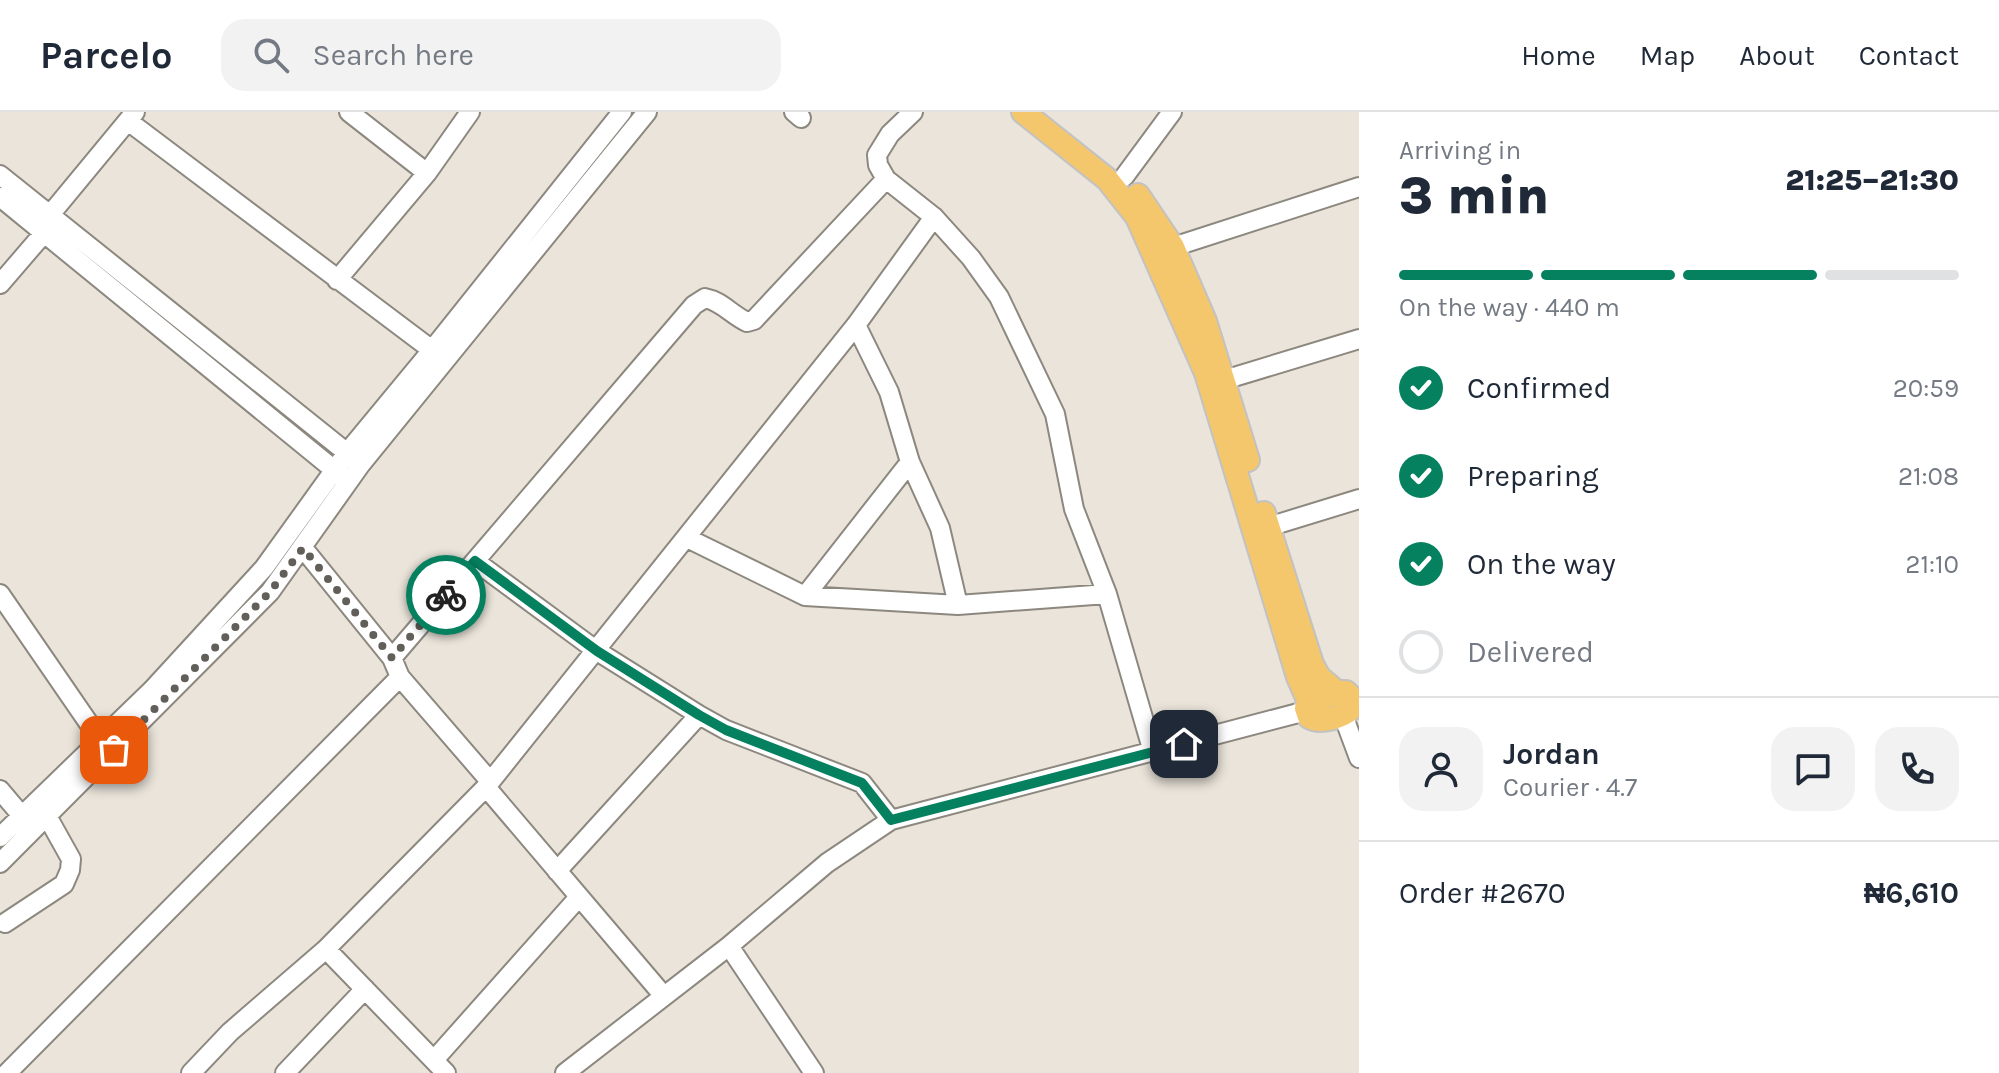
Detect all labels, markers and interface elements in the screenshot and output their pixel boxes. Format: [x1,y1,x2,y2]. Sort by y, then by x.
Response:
search box [221,19,781,91]
text: Parcelo [40,33,173,78]
icon: search [249,33,293,77]
text: Search here [313,37,474,73]
text: Home [1521,39,1596,72]
text: Map [1640,39,1695,72]
text: About [1739,39,1815,72]
text: Contact [1859,39,1959,72]
text: Arriving in [1399,135,1521,166]
text: 21:25–21:30 [1785,162,1959,198]
text: 3 min [1399,165,1549,226]
text: On the way · 440 m [1399,292,1620,323]
icon: check [1399,366,1443,410]
text: Confirmed [1467,370,1611,406]
text: 20:59 [1893,373,1959,404]
icon: check [1399,454,1443,498]
text: Preparing [1467,458,1599,494]
text: 21:08 [1898,461,1959,492]
icon: check [1399,542,1443,586]
text: On the way [1467,546,1616,582]
text: 21:10 [1905,549,1959,580]
courier [406,555,486,635]
icon: bike [424,573,468,617]
text: Delivered [1467,634,1594,670]
pin [1150,710,1218,778]
pin [80,716,148,784]
icon: home [1162,722,1206,766]
button: person [1399,727,1483,811]
button: chat [1771,727,1855,811]
button: phone [1875,727,1959,811]
icon: bag [92,728,136,772]
text: Jordan [1503,736,1600,772]
text: Courier · 4.7 [1503,772,1637,803]
text: Order #2670 [1399,875,1566,911]
text: ₦6,610 [1864,875,1959,911]

